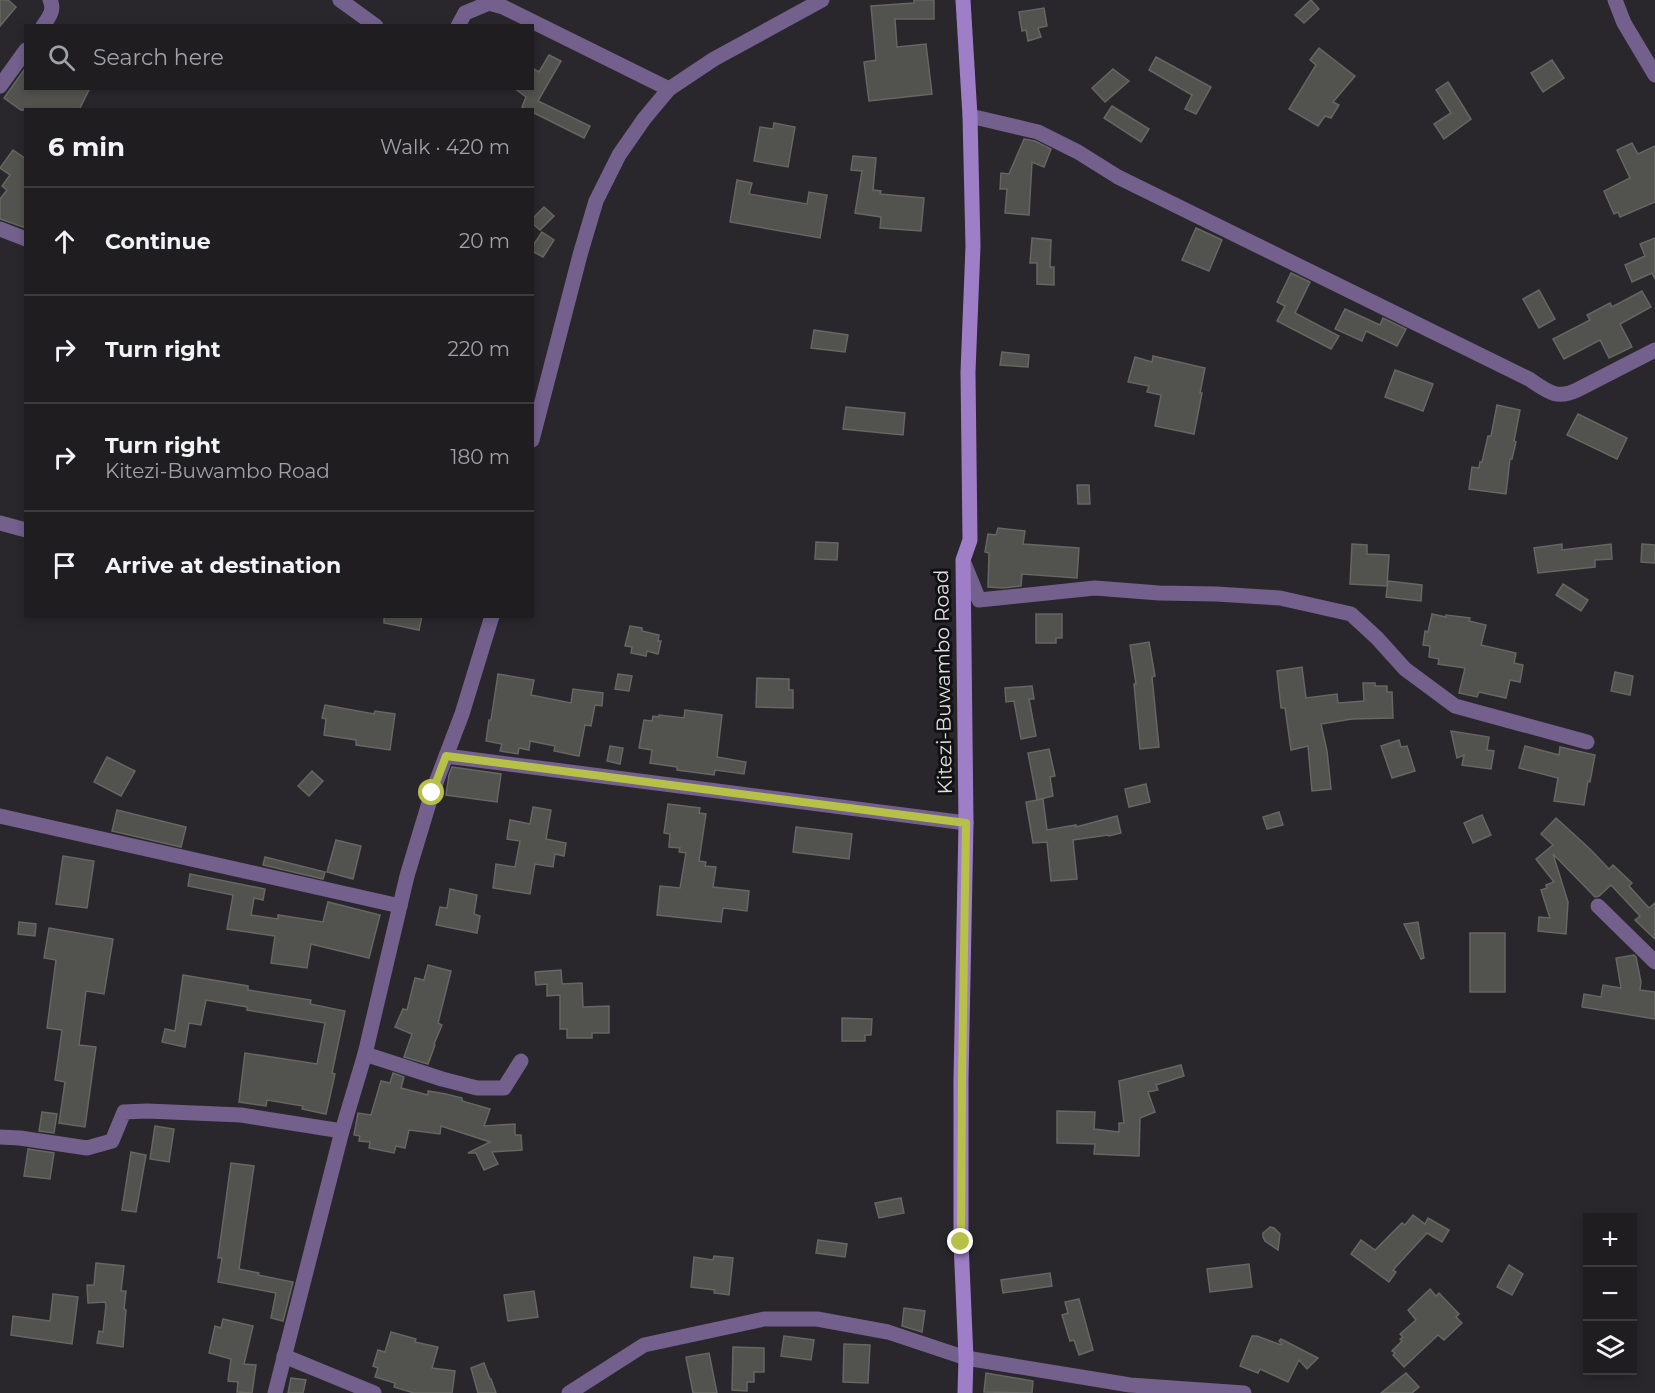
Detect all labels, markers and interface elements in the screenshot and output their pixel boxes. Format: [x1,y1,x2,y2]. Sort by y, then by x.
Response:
search box [24,24,534,90]
icon: search [45,41,78,74]
text: Search here [93,44,224,71]
text: 6 min [48,131,125,163]
text: Walk · 420 m [380,135,510,159]
icon: ahead [48,225,81,258]
text: Continue [105,228,211,255]
text: 20 m [459,229,510,253]
icon: right [48,333,81,366]
text: Turn right [105,336,220,363]
text: 220 m [448,337,510,361]
text: Turn right [105,432,220,459]
icon: right [48,441,81,474]
text: 180 m [450,445,510,469]
text: Kitezi-Buwambo Road [105,459,330,483]
icon: arrive [48,549,81,582]
text: Arrive at destination [105,552,341,579]
street label: Kitezi-Buwambo Road [929,569,957,795]
route start [418,779,444,805]
map controls [1583,1213,1637,1375]
button: + [1583,1213,1637,1267]
route end [947,1228,973,1254]
button: − [1583,1267,1637,1321]
button: layers [1583,1321,1637,1375]

